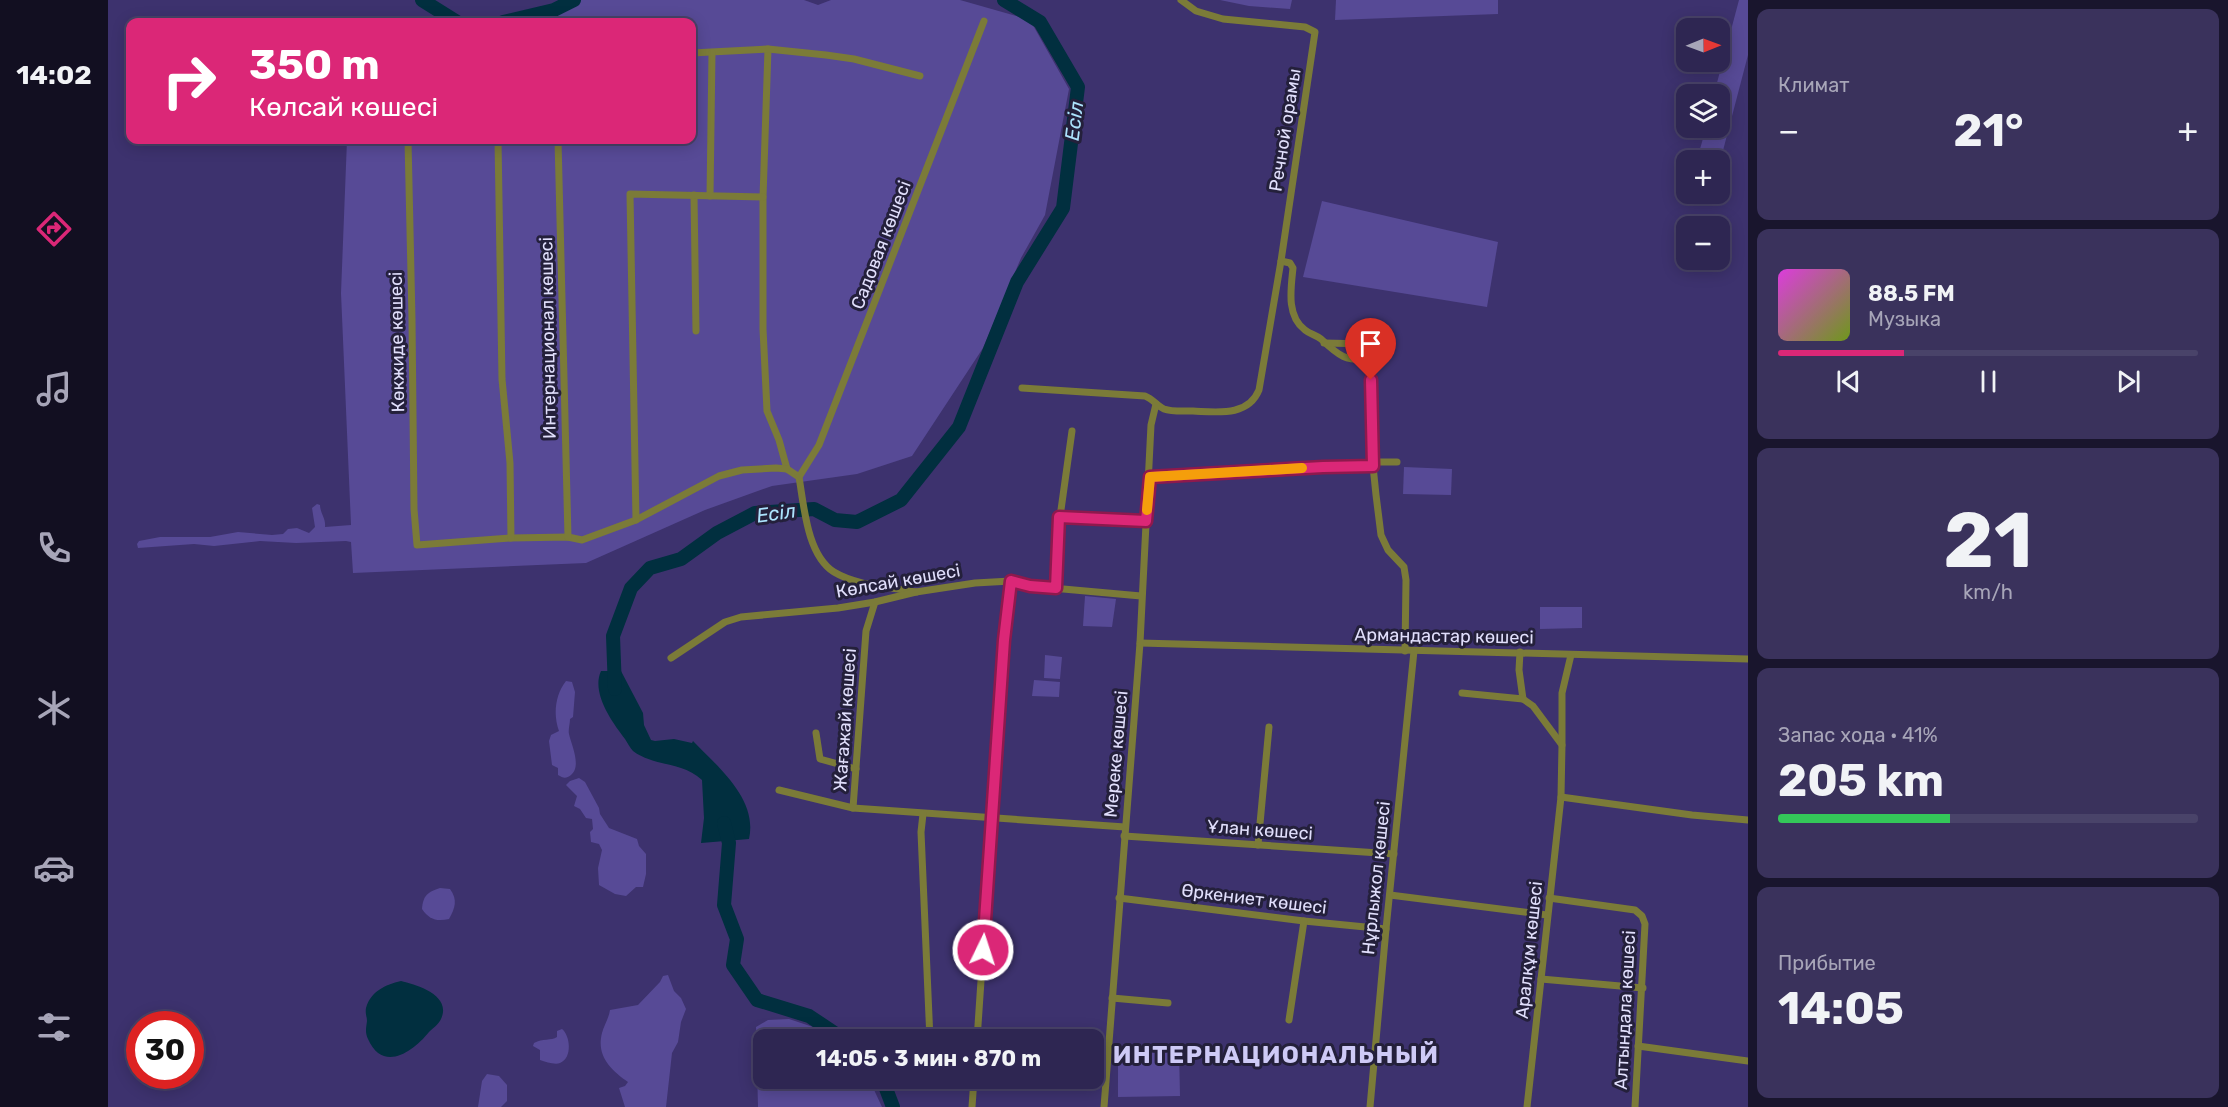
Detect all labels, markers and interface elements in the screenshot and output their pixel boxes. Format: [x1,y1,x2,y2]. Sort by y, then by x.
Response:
north arrow [1676,18,1730,72]
map controls [1676,18,1730,270]
text: 350 m [249,40,380,90]
icon: right [150,42,228,120]
text: 14:02 [16,59,92,91]
street label: Речной орамы [1264,67,1306,193]
text: Климат [1778,73,1850,97]
button: layers [1676,84,1730,138]
text: Көлсай көшесі [249,91,438,123]
water label: Есіл [1060,100,1088,142]
text: 21° [1953,104,2024,157]
text: − [1778,111,1799,150]
text: + [2177,111,2198,150]
button: + [1676,150,1730,204]
street label: Садовая көшесі [846,178,916,312]
icon: directions [33,208,75,250]
button: − [1676,216,1730,270]
street label: Интернационал көшесі [535,237,561,439]
street label: Көкжиде көшесі [385,271,409,413]
text: 88.5 FM [1868,280,1955,307]
text: Музыка [1868,307,1941,331]
pin [1345,318,1396,380]
icon: arrive [1354,327,1387,360]
icon: previous [1832,365,1865,398]
icon: pause [1972,365,2005,398]
icon: next [2112,365,2145,398]
icon: music [33,368,75,410]
text: 21 [1943,494,2033,587]
water label: Есіл [755,498,798,528]
icon: phone [33,527,75,569]
street label: Көлсай көшесі [834,559,962,603]
text: km/h [1963,580,2013,604]
street label: Армандастар көшесі [1354,623,1534,649]
street label: Жағажай көшесі [829,648,861,792]
icon: climate [33,687,75,729]
street label: Мереке көшесі [1099,690,1133,818]
text: Запас хода · 41% [1778,723,1938,747]
text: 205 km [1778,754,1944,807]
street label: Нұрлыжол көшесі [1357,800,1395,956]
street label: Ұлан көшесі [1206,815,1314,845]
icon: car [33,847,75,889]
street label: Өркениет көшесі [1180,879,1328,919]
street label: Аралқұм көшесі [1511,880,1547,1020]
position arrow [951,918,1015,982]
street label: Алтындала көшесі [1610,930,1640,1090]
text: Прибытие [1778,951,1876,975]
text: 14:05 [1778,982,1904,1035]
icon: filters [33,1006,75,1048]
speed limit sign: 30 [126,1011,204,1089]
district label: ИНТЕРНАЦИОНАЛЬНЫЙ [1113,1041,1439,1069]
text: 14:05 · 3 мин · 870 m [816,1045,1041,1072]

